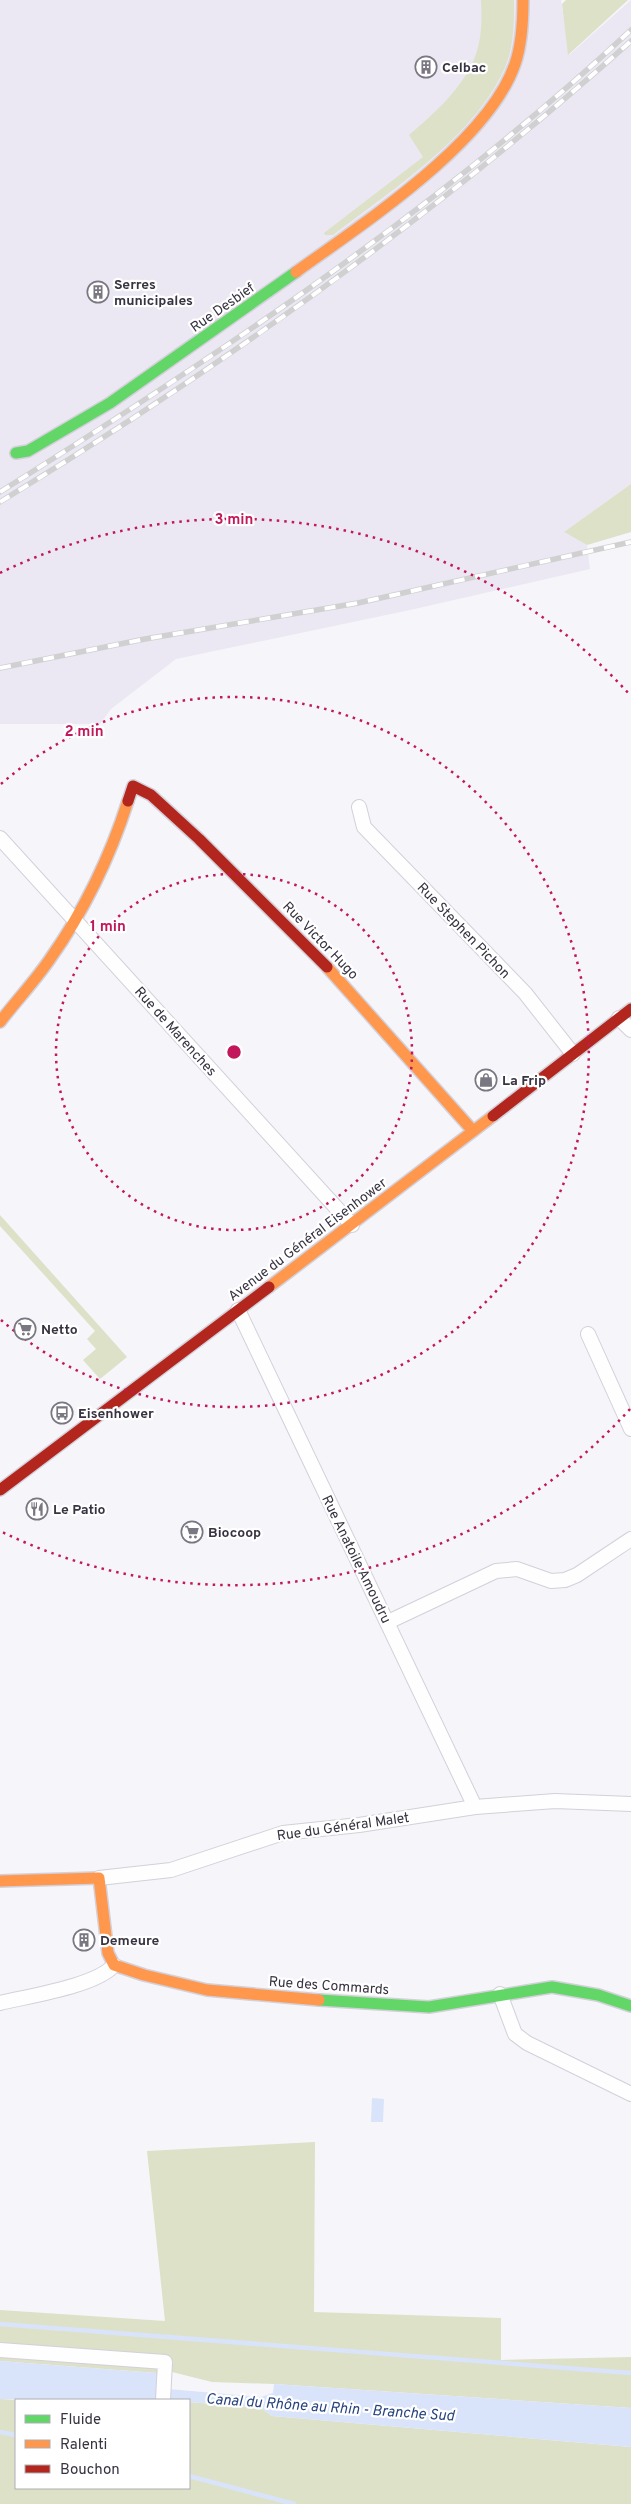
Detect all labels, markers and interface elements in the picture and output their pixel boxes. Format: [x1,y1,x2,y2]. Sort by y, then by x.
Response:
building icon: Celbac [414,55,438,79]
place label: Celbac [442,60,486,77]
place label: Serres municipales [114,277,193,310]
building icon: Serres municipales [86,280,110,304]
street label: Rue Desbief [187,280,258,337]
text: 3 min [214,511,254,530]
text: 2 min [64,723,104,742]
street label: Rue Stephen Pichon [413,880,513,983]
street label: Rue Victor Hugo [279,899,361,984]
text: 1 min [90,918,126,937]
street label: Rue de Marenches [130,984,220,1080]
centre of rings [225,1043,243,1061]
shop icon: La Frip [474,1068,498,1092]
place label: La Frip [502,1073,546,1090]
street label: Avenue du Général Eisenhower [225,1175,391,1305]
supermarket icon: Netto [13,1317,37,1341]
place label: Netto [41,1322,78,1339]
bus stop icon: Eisenhower [50,1401,74,1425]
place label: Eisenhower [78,1406,154,1423]
street label: Rue Anatoile Amoudru [317,1493,394,1627]
restaurant icon: Le Patio [25,1497,49,1521]
place label: Le Patio [53,1502,106,1519]
supermarket icon: Biocoop [180,1520,204,1544]
place label: Biocoop [208,1525,261,1542]
street label: Rue du Général Malet [276,1810,411,1845]
building icon: Demeure [72,1928,96,1952]
place label: Demeure [100,1933,159,1950]
street label: Rue des Commards [268,1974,390,1999]
water label: Canal du Rhône au Rhin - Branche Sud [205,2390,456,2427]
legend [15,2399,190,2489]
text: Fluide [60,2411,101,2430]
text: Ralenti [60,2436,107,2455]
text: Bouchon [60,2461,120,2480]

